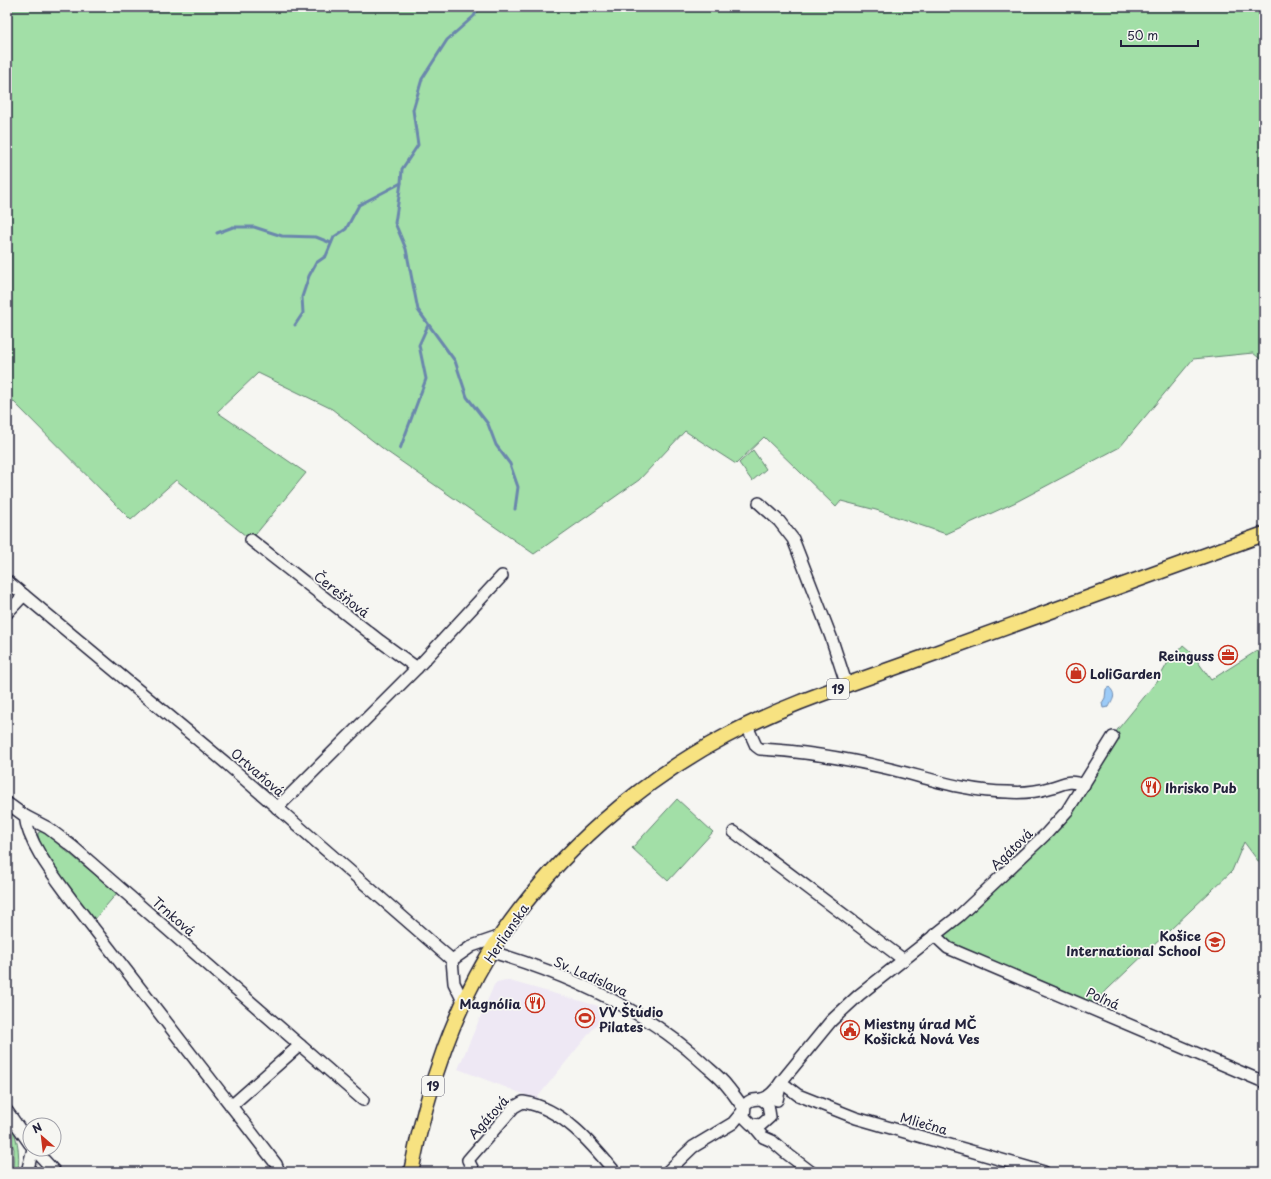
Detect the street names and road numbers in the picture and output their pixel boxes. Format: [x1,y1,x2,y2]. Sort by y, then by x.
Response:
street label: Čerešňová [310,566,374,622]
road number: 19 [827,679,849,699]
street label: Ortvaňová [227,743,289,801]
street label: Agátová [986,824,1036,874]
street label: Trnková [148,892,200,940]
street label: Herlianska [479,899,533,967]
street label: Sv. Ladislava [551,951,632,1001]
street label: Poľná [1083,982,1124,1014]
road number: 19 [422,1076,444,1096]
street label: Agátová [463,1091,513,1143]
street label: Mliečna [898,1107,951,1139]

